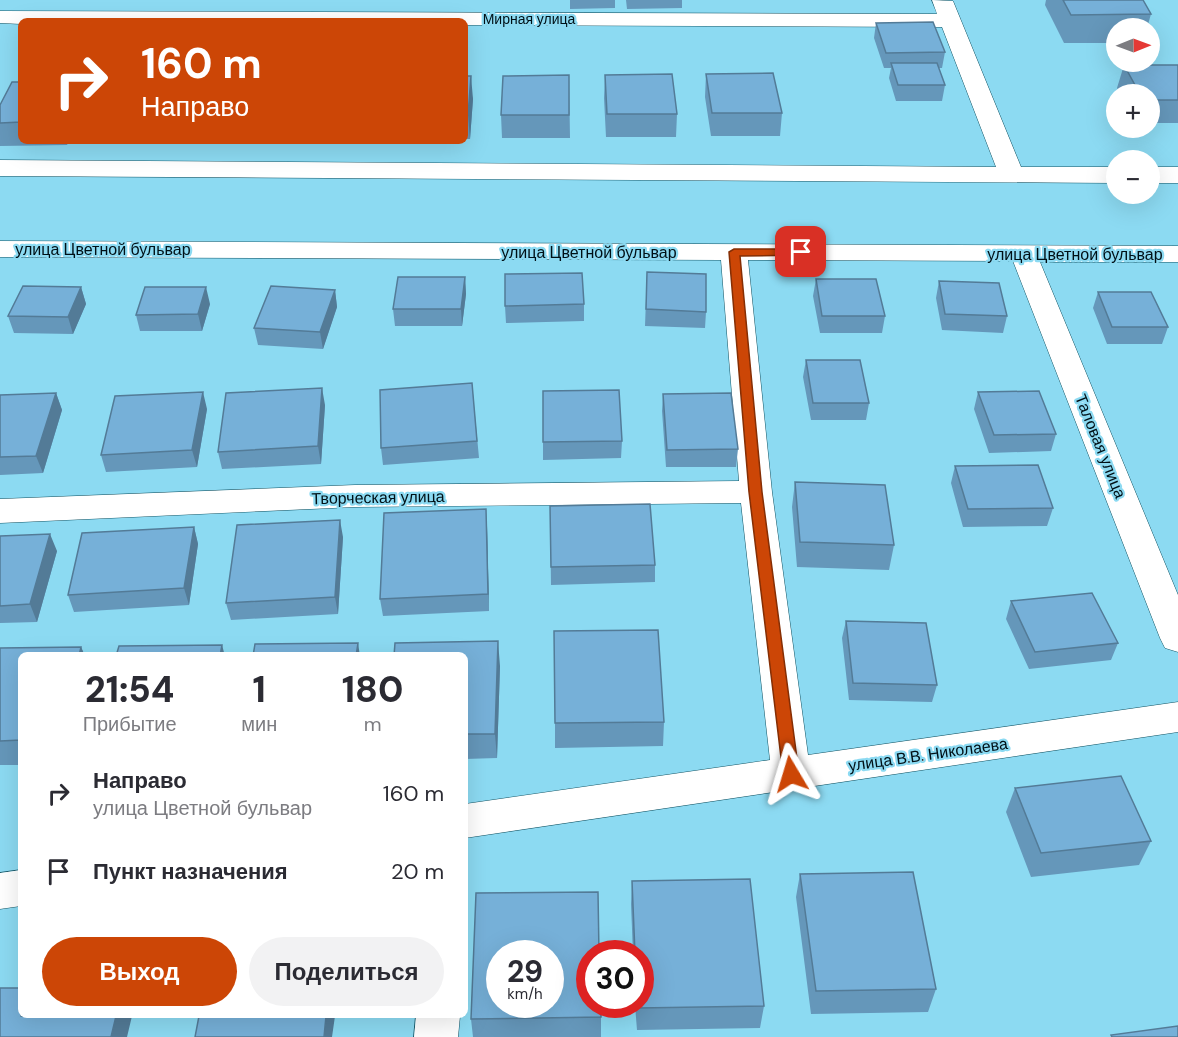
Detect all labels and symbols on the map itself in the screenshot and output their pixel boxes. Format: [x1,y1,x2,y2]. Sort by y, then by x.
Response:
street label: Мирная улица [483,10,576,28]
north arrow [1106,18,1160,72]
pin [775,226,826,277]
street label: улица Цветной бульвар [15,239,191,260]
street label: улица Цветной бульвар [501,242,677,263]
street label: улица Цветной бульвар [987,244,1163,265]
street label: Таловая улица [1070,391,1131,501]
street label: Творческая улица [311,486,445,509]
street label: улица В.В. Николаева [847,733,1009,776]
position arrow [759,742,823,806]
speed limit sign: 30 [576,940,654,1018]

